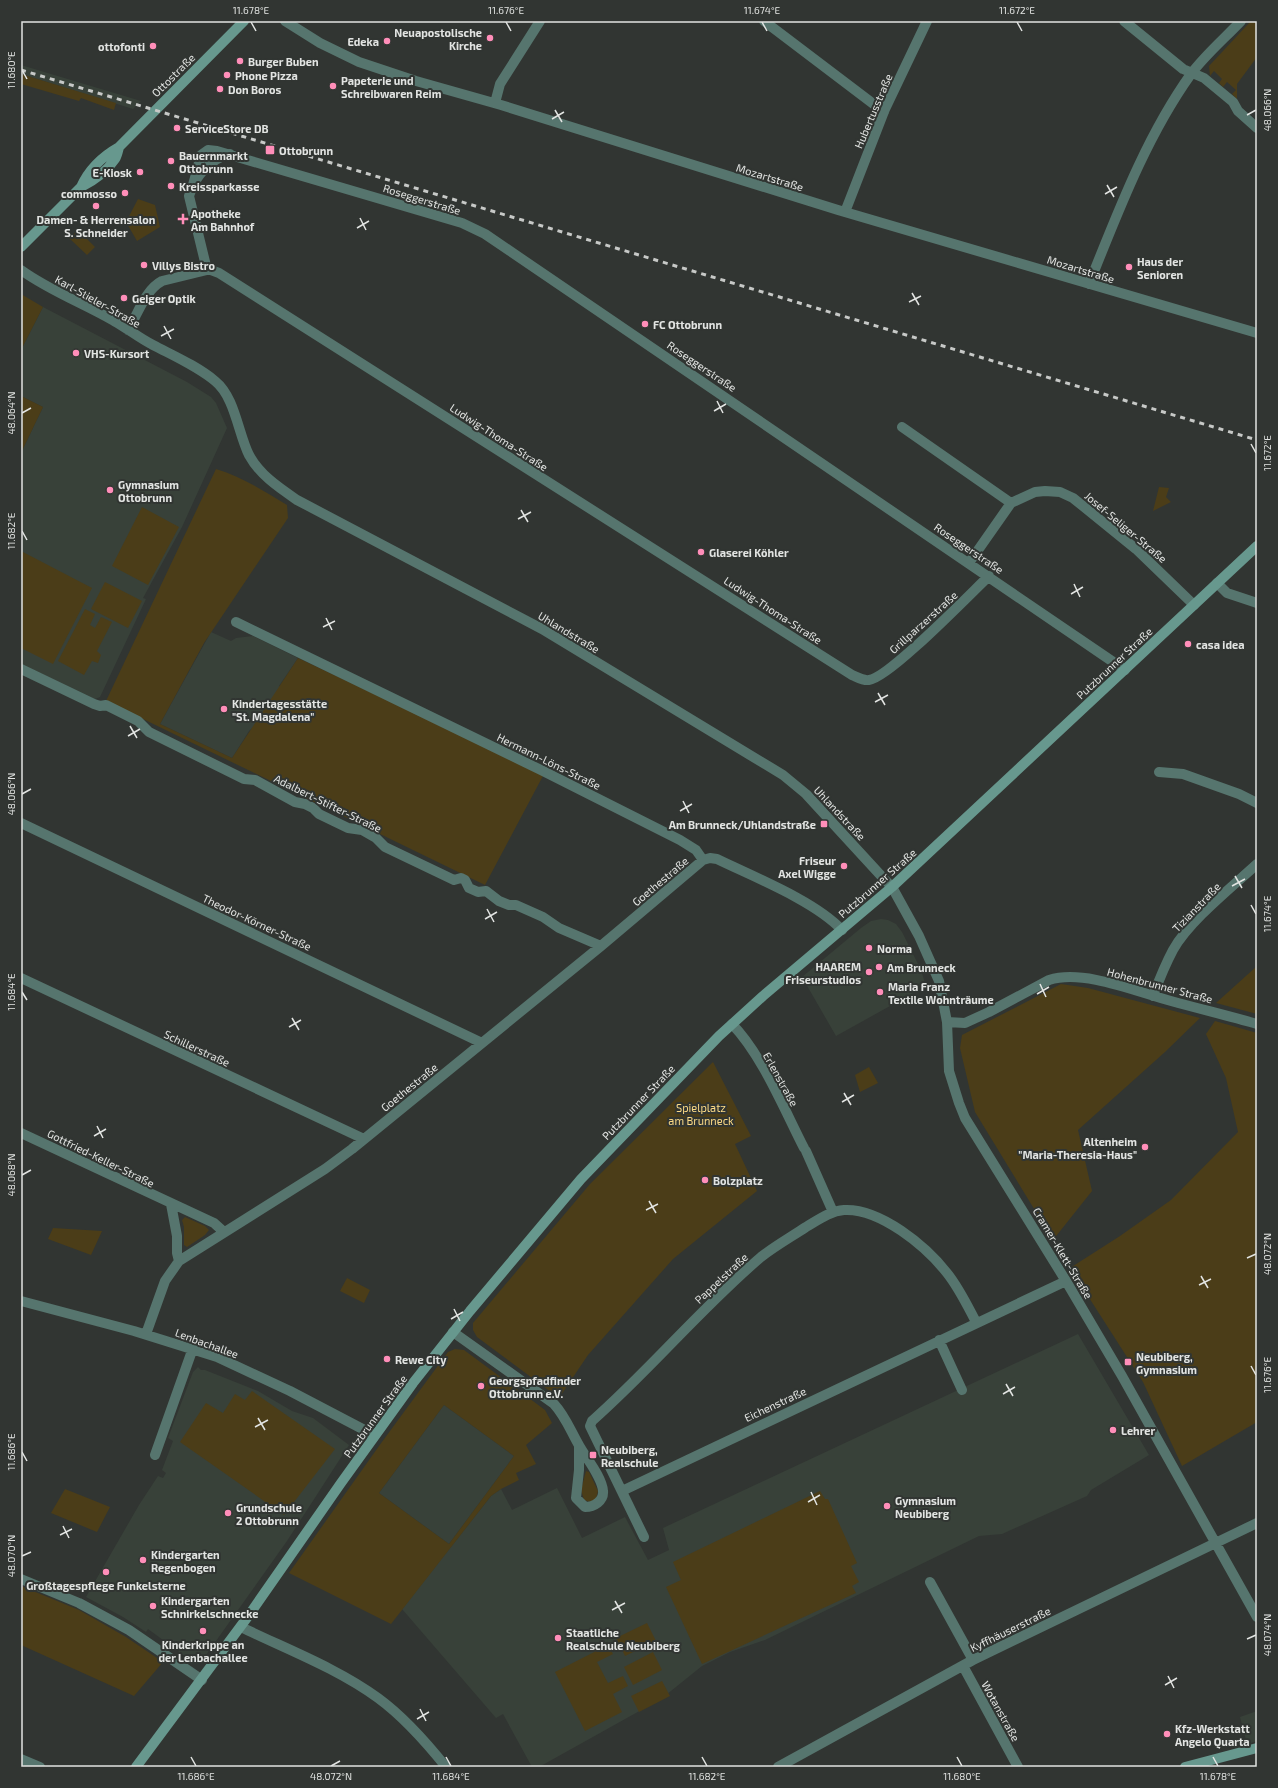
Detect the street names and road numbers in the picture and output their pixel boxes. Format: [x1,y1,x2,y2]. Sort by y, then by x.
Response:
street label: Ottostraße [149,51,197,99]
street label: Hubertusstraße [851,72,895,150]
street label: Mozartstraße [735,161,805,193]
street label: Roseggerstraße [382,181,463,217]
street label: Mozartstraße [1046,253,1116,285]
street label: Karl-Stieler-Straße [53,272,143,330]
street label: Roseggerstraße [665,338,739,394]
street label: Ludwig-Thoma-Straße [448,400,550,474]
street label: Josef-Seliger-Straße [1082,489,1170,565]
street label: Roseggerstraße [932,520,1006,576]
street label: Ludwig-Thoma-Straße [722,573,824,647]
street label: Grillparzerstraße [886,588,960,656]
street label: Uhlandstraße [536,609,602,655]
street label: Putzbrunner Straße [1073,624,1155,701]
street label: Hermann-Löns-Straße [495,730,603,792]
street label: Adalbert-Stifter-Straße [272,771,384,835]
street label: Uhlandstraße [812,783,868,843]
street label: Putzbrunner Straße [835,846,919,920]
street label: Goethestraße [629,854,691,908]
street label: Tizianstraße [1169,880,1223,934]
street label: Theodor-Körner-Straße [201,891,314,953]
street label: Hohenbrunner Straße [1106,965,1214,1005]
street label: Schillerstraße [162,1027,232,1069]
street label: Erlenstraße [761,1050,801,1108]
street label: Goethestraße [378,1060,440,1114]
street label: Putzbrunner Straße [599,1062,677,1142]
street label: Gottfried-Keller-Straße [45,1126,157,1190]
street label: Cramer-Klett-Straße [1031,1205,1095,1301]
street label: Pappelstraße [692,1250,750,1306]
street label: Lenbachallee [174,1326,241,1360]
street label: Putzbrunner Straße [341,1372,409,1460]
street label: Eichenstraße [742,1384,808,1424]
street label: Kyffhäuserstraße [968,1604,1052,1654]
street label: Wotanstraße [979,1679,1023,1743]

